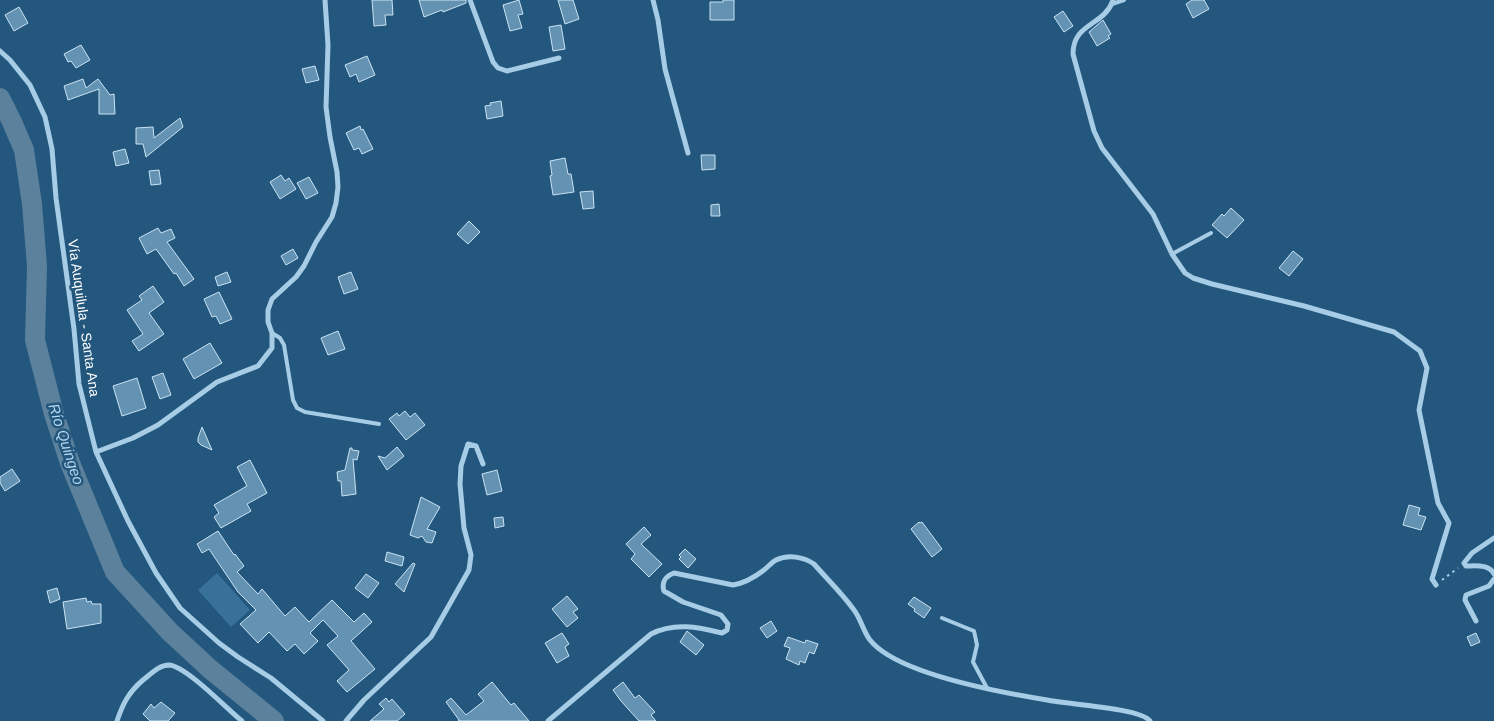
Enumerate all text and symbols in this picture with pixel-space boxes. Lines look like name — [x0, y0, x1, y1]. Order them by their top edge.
street label: Vía Auquilula - Santa Ana — [65, 238, 103, 398]
water label: Río Quingeo — [45, 401, 88, 487]

